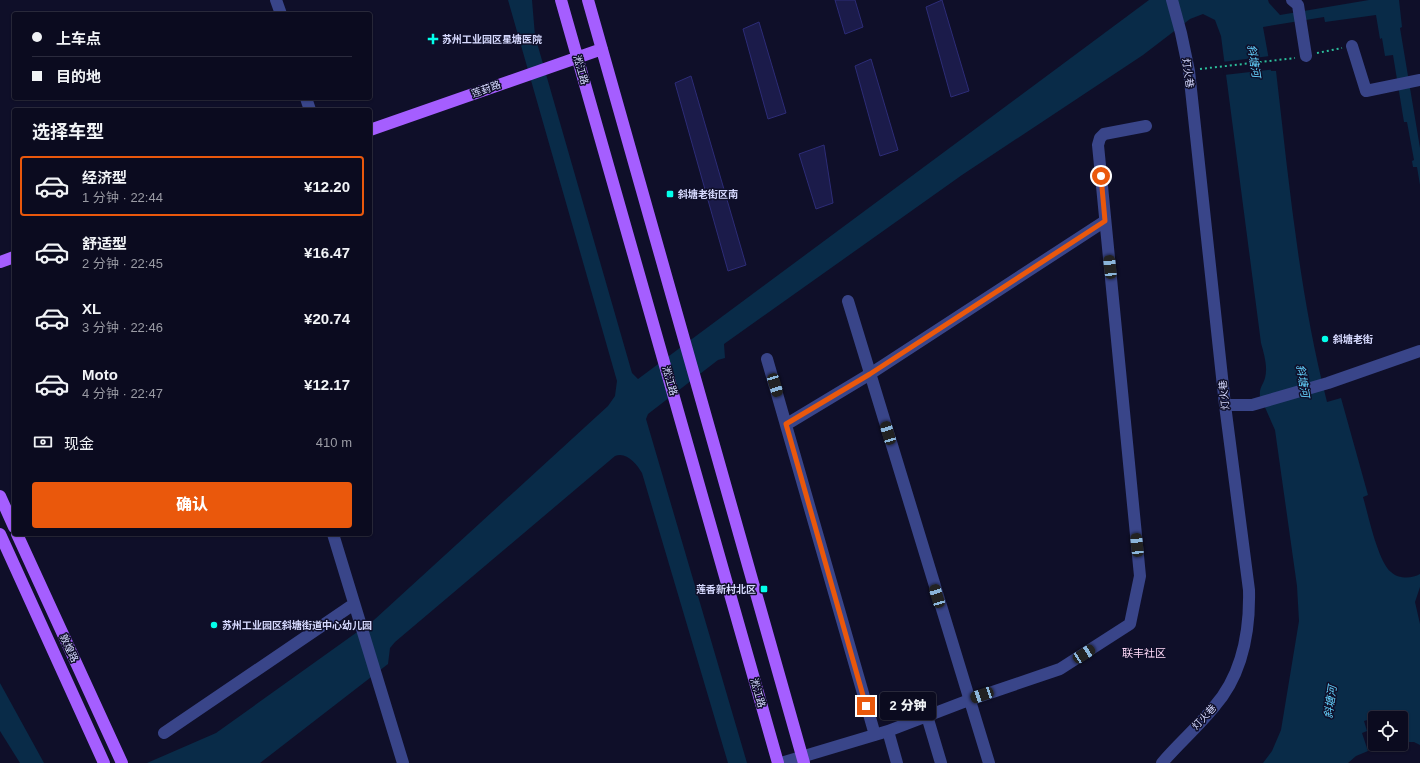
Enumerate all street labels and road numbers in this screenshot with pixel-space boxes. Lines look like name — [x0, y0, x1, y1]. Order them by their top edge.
street label: 淞江路 — [572, 54, 590, 86]
street label: 灯火巷 — [1180, 57, 1196, 89]
street label: 莲葑路 — [470, 79, 502, 99]
street label: 淞江路 — [661, 365, 679, 397]
street label: 灯火巷 — [1217, 380, 1231, 410]
street label: 敦煌路 — [58, 632, 80, 664]
street label: 淞江路 — [749, 677, 767, 709]
street label: 灯火巷 — [1190, 702, 1218, 732]

